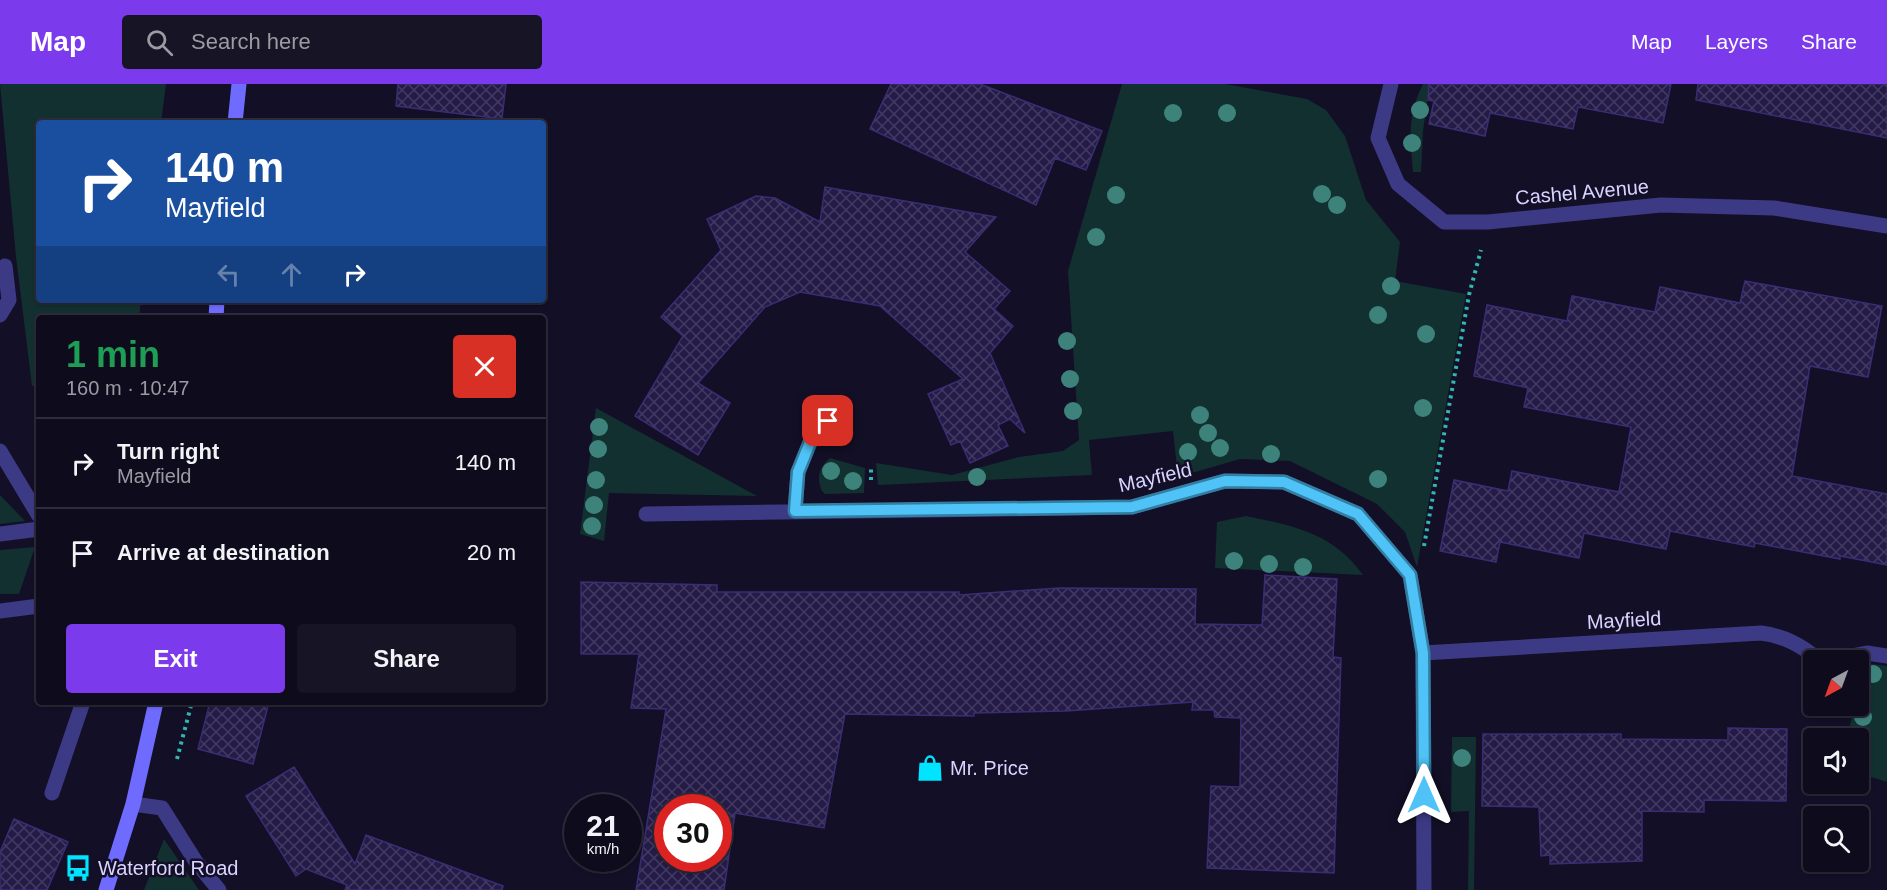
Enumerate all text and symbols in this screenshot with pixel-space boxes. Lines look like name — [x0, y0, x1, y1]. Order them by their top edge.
search box — [122, 15, 542, 69]
text: Map — [30, 26, 86, 57]
icon: search — [143, 26, 176, 59]
text: Search here — [191, 29, 311, 54]
text: Map — [1631, 30, 1672, 53]
text: Layers — [1705, 30, 1768, 53]
text: Share — [1801, 30, 1857, 53]
icon: right — [66, 144, 144, 222]
text: 140 m — [165, 144, 284, 191]
street label: Cashel Avenue — [1514, 175, 1650, 209]
text: Mayfield — [165, 193, 266, 223]
icon: left — [212, 258, 245, 291]
icon: ahead — [275, 258, 308, 291]
icon: right — [338, 258, 371, 291]
text: 1 min — [66, 334, 160, 375]
button: close — [453, 335, 516, 398]
text: 160 m · 10:47 — [66, 377, 189, 399]
pin — [802, 395, 853, 446]
icon: arrive — [811, 404, 844, 437]
text: Turn right — [117, 439, 219, 464]
icon: right — [66, 447, 99, 480]
text: 140 m — [455, 450, 516, 475]
street label: Mayfield — [1116, 458, 1194, 496]
text: Mayfield — [117, 465, 191, 487]
icon: arrive — [66, 537, 99, 570]
text: Arrive at destination — [117, 540, 330, 565]
text: 20 m — [467, 540, 516, 565]
street label: Mayfield — [1586, 607, 1662, 633]
button: Exit — [66, 624, 285, 693]
button: Share — [297, 624, 516, 693]
north arrow — [1803, 650, 1869, 716]
map controls — [1803, 650, 1869, 872]
button: sound — [1803, 728, 1869, 794]
shop icon: Mr. Price — [915, 753, 945, 783]
place label: Mr. Price — [950, 757, 1029, 779]
position arrow — [1392, 763, 1456, 827]
speed limit sign: 30 — [654, 794, 732, 872]
button: search — [1803, 806, 1869, 872]
text: 21 — [586, 809, 620, 842]
text: km/h — [587, 840, 619, 857]
bus stop icon: Waterford Road — [63, 853, 93, 883]
place label: Waterford Road — [98, 857, 238, 879]

